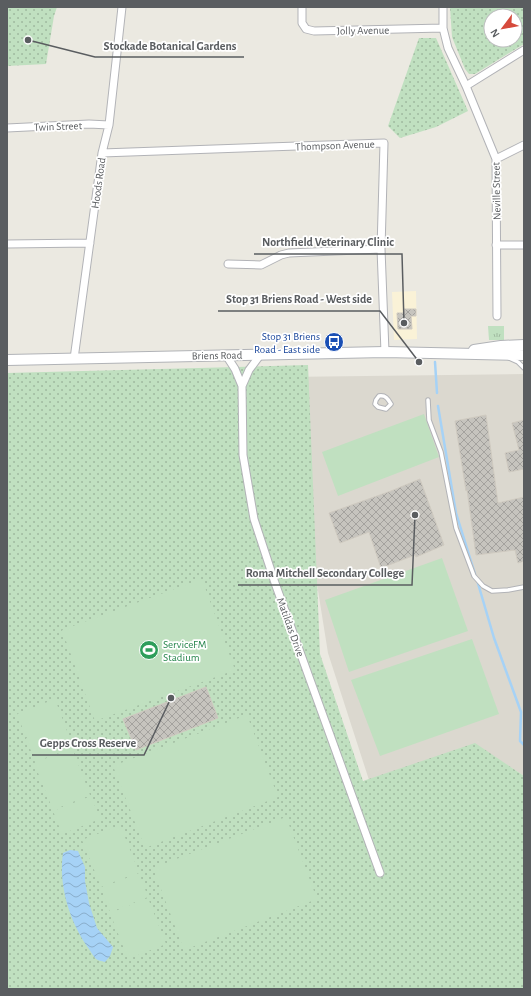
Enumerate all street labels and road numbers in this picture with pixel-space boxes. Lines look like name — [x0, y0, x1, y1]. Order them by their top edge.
street label: Jolly Avenue — [337, 25, 389, 36]
street label: Twin Street — [34, 120, 83, 133]
street label: Thompson Avenue — [295, 139, 375, 152]
street label: Hoods Road — [89, 156, 108, 209]
street label: Neville Street — [490, 161, 503, 220]
street label: Briens Road — [192, 350, 243, 361]
street label: Matildas Drive — [275, 596, 306, 658]

